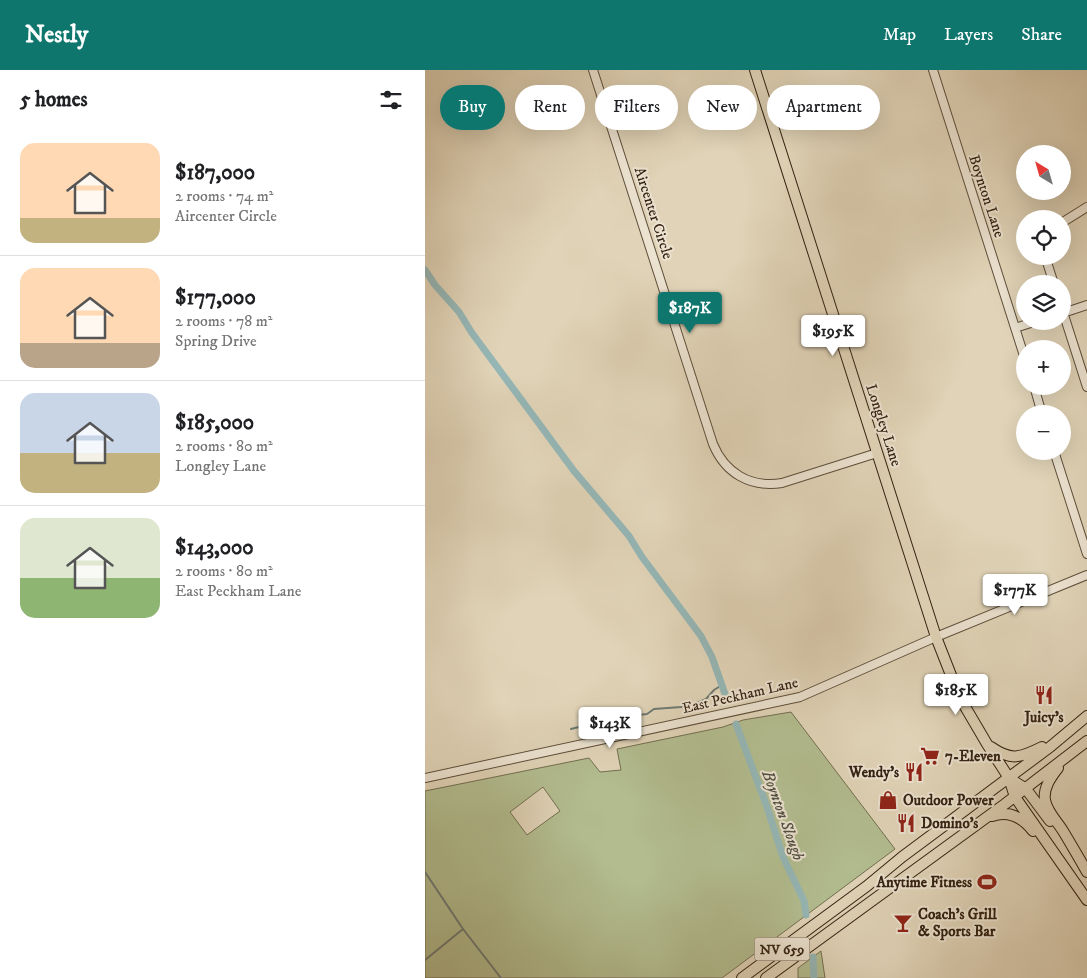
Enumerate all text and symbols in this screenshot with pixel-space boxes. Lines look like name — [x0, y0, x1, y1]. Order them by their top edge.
text: Nestly — [25, 20, 88, 50]
text: Map — [883, 24, 916, 46]
text: Layers — [944, 24, 993, 46]
text: Share — [1021, 24, 1062, 46]
chip: Buy — [440, 85, 505, 130]
chip: Rent — [515, 85, 585, 130]
chip: Filters — [595, 85, 678, 130]
chip: New — [688, 85, 757, 130]
chip: Apartment — [767, 85, 880, 130]
icon: filters — [377, 86, 405, 114]
text: 5 homes — [20, 87, 88, 113]
north arrow — [1016, 145, 1071, 200]
map controls — [1016, 145, 1071, 460]
street label: Boynton Lane — [964, 152, 1009, 240]
text: $187,000 — [175, 160, 255, 186]
icon: home — [60, 163, 120, 223]
street label: Aircenter Circle — [630, 165, 677, 262]
text: 2 rooms · 74 m² — [175, 186, 273, 206]
text: Aircenter Circle — [175, 206, 277, 226]
button: locate — [1016, 210, 1071, 265]
button: layers — [1016, 275, 1071, 330]
text: $177,000 — [175, 285, 256, 311]
icon: home — [60, 288, 120, 348]
pin: $187K — [655, 292, 725, 334]
text: $187K — [669, 298, 711, 318]
text: 2 rooms · 78 m² — [175, 311, 272, 331]
pin: $195K — [798, 314, 868, 357]
text: $195K — [812, 321, 854, 341]
text: Spring Drive — [175, 331, 257, 351]
button: + — [1016, 340, 1071, 395]
street label: Longley Lane — [861, 382, 906, 469]
button: − — [1016, 405, 1071, 460]
text: $185,000 — [175, 410, 254, 436]
icon: home — [60, 413, 120, 473]
text: 2 rooms · 80 m² — [175, 436, 273, 456]
text: Longley Lane — [175, 456, 266, 476]
text: $143,000 — [175, 535, 254, 561]
icon: home — [60, 538, 120, 598]
text: 2 rooms · 80 m² — [175, 561, 273, 581]
pin: $177K — [980, 574, 1050, 616]
text: $177K — [994, 580, 1036, 600]
text: East Peckham Lane — [175, 581, 301, 601]
street label: East Peckham Lane — [680, 673, 800, 718]
pin: $185K — [921, 674, 991, 716]
text: $185K — [935, 680, 977, 700]
restaurant icon: Juicy's — [1033, 684, 1055, 706]
pin: $143K — [575, 706, 645, 749]
place label: Juicy's — [1022, 708, 1064, 727]
text: $143K — [589, 713, 631, 733]
supermarket icon: 7-Eleven — [919, 745, 941, 767]
place label: 7-Eleven — [945, 747, 1001, 766]
restaurant icon: Wendy's — [903, 761, 925, 783]
place label: Wendy's — [848, 763, 899, 782]
water label: Boynton Slough — [757, 767, 809, 863]
shop icon: Outdoor Power — [877, 789, 899, 811]
place label: Outdoor Power — [903, 791, 994, 810]
restaurant icon: Domino's — [895, 812, 917, 834]
place label: Domino's — [921, 814, 978, 833]
sports icon: Anytime Fitness — [976, 871, 998, 893]
place label: Anytime Fitness — [875, 873, 972, 892]
place label: Coach's Grill & Sports Bar — [918, 905, 997, 941]
bar icon: Coach's Grill & Sports Bar — [892, 912, 914, 934]
road number: NV 659 — [755, 938, 809, 961]

